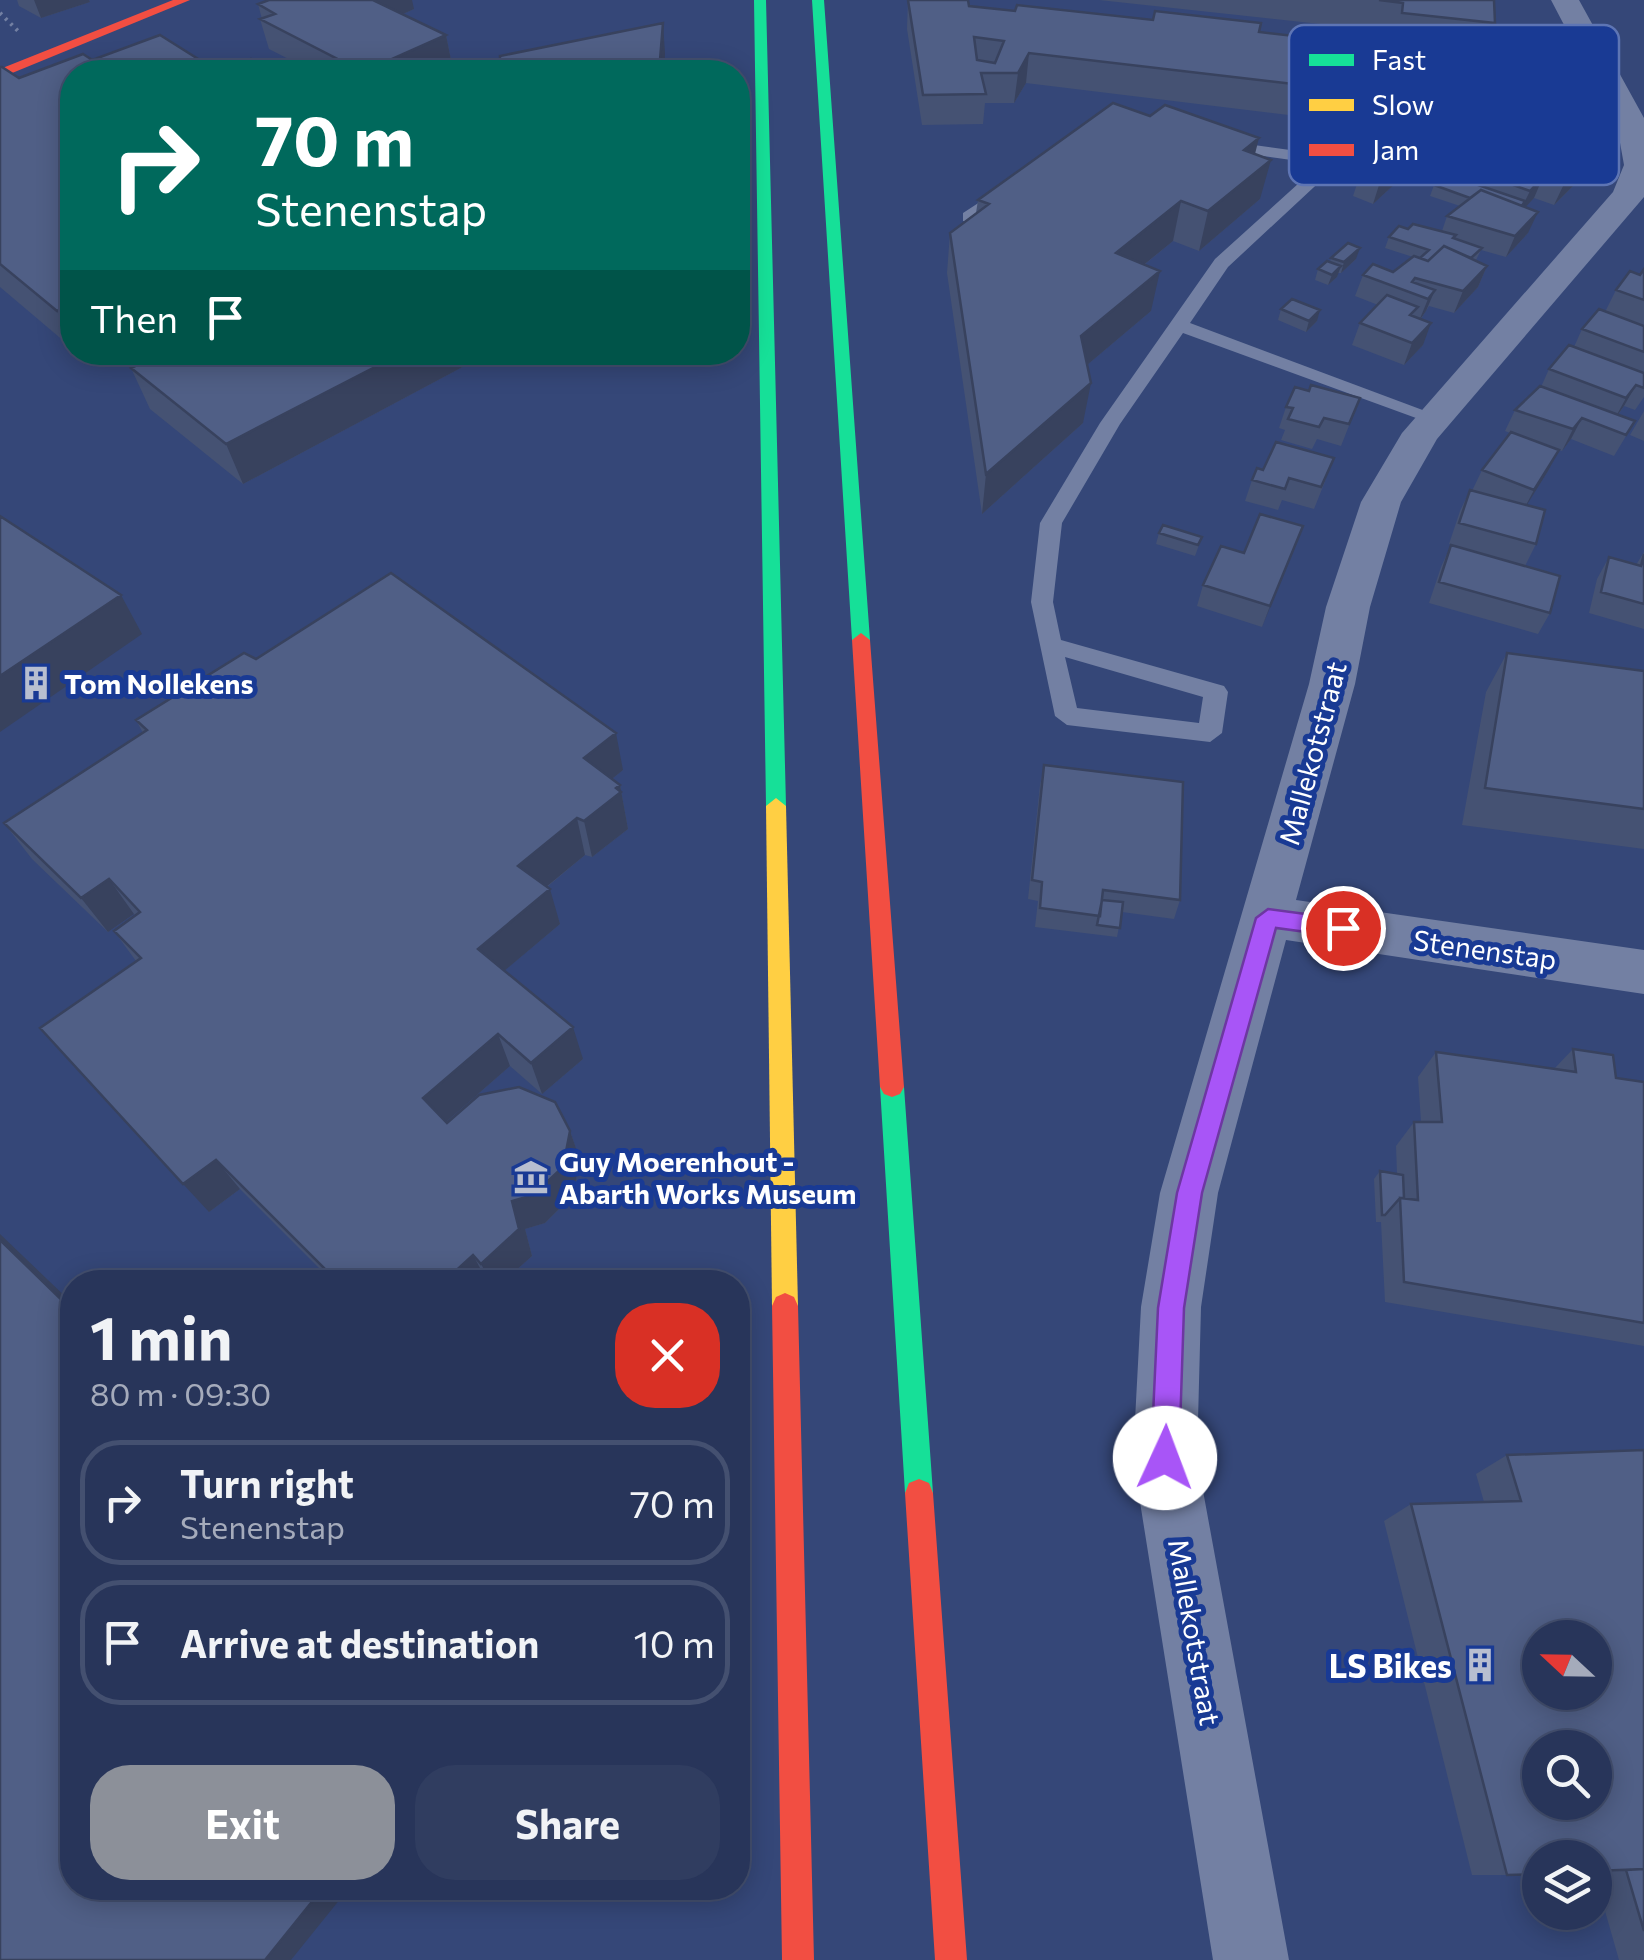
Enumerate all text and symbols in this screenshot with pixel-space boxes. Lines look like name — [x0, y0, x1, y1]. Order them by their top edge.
legend — [1289, 25, 1619, 185]
text: Fast — [1372, 42, 1426, 76]
text: Slow — [1372, 87, 1434, 121]
text: 70 m — [255, 95, 414, 180]
icon: right — [90, 100, 220, 230]
text: Jam — [1372, 132, 1419, 166]
text: Stenenstap — [255, 180, 487, 235]
icon: arrive — [198, 290, 253, 345]
text: Then — [90, 294, 178, 341]
street label: Mallekotstraat — [1271, 658, 1353, 848]
building icon: Tom Nollekens — [17, 664, 55, 702]
place label: Tom Nollekens — [64, 666, 254, 700]
pin — [1301, 886, 1386, 971]
icon: arrive — [1316, 901, 1371, 956]
street label: Stenenstap — [1411, 922, 1559, 976]
place label: Guy Moerenhout - Abarth Works Museum — [559, 1144, 856, 1210]
museum icon: Guy Moerenhout - Abarth Works Museum — [512, 1158, 550, 1196]
text: 1 min — [90, 1299, 232, 1372]
button: close — [615, 1303, 720, 1408]
text: 80 m · 09:30 — [90, 1373, 271, 1413]
position arrow — [1113, 1406, 1217, 1510]
text: Turn right — [180, 1459, 354, 1506]
icon: right — [95, 1475, 150, 1530]
text: 70 m — [630, 1479, 715, 1526]
text: Stenenstap — [180, 1506, 345, 1546]
street label: Mallekotstraat — [1162, 1536, 1228, 1728]
icon: arrive — [95, 1615, 150, 1670]
text: Arrive at destination — [180, 1619, 539, 1666]
text: 10 m — [634, 1619, 715, 1666]
north arrow — [1522, 1620, 1612, 1710]
map controls — [1522, 1620, 1612, 1930]
place label: LS Bikes — [1329, 1645, 1452, 1685]
building icon: LS Bikes — [1461, 1646, 1499, 1684]
button: search — [1522, 1730, 1612, 1820]
button: Exit — [90, 1765, 395, 1880]
button: Share — [415, 1765, 720, 1880]
button: layers — [1522, 1840, 1612, 1930]

